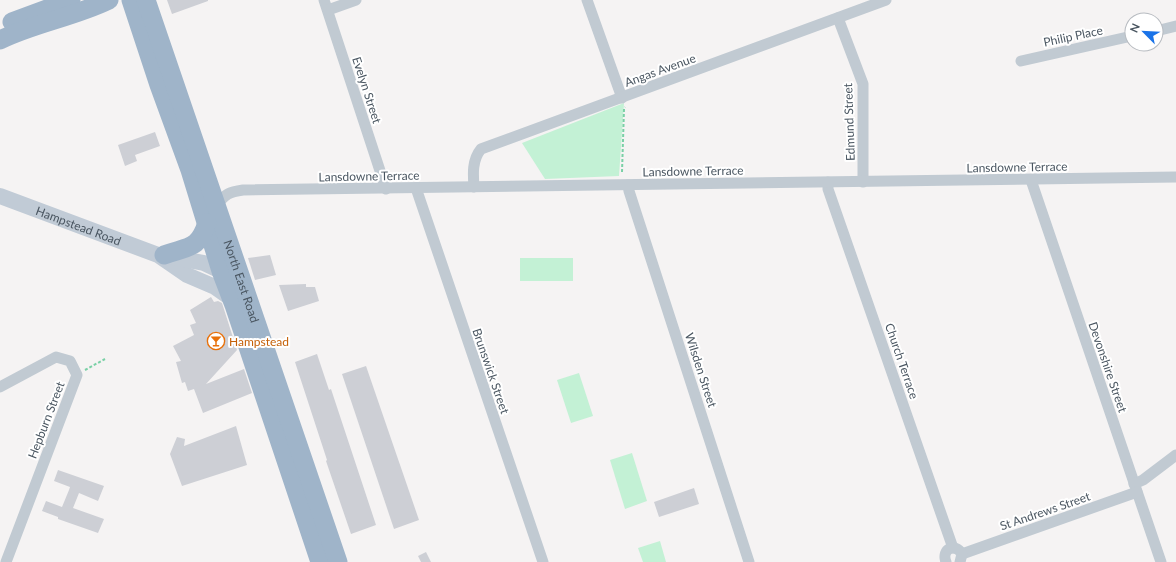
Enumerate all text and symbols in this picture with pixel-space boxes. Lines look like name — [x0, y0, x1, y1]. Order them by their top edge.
north arrow — [1124, 12, 1164, 52]
text: N — [1127, 21, 1142, 34]
street label: Philip Place — [1042, 22, 1104, 50]
street label: Angas Avenue — [622, 50, 698, 90]
street label: Evelyn Street — [349, 55, 385, 126]
street label: Edmund Street — [840, 82, 858, 161]
street label: Lansdowne Terrace — [966, 159, 1068, 175]
street label: Lansdowne Terrace — [642, 163, 744, 179]
street label: Lansdowne Terrace — [318, 168, 420, 184]
street label: Hampstead Road — [34, 203, 123, 248]
street label: North East Road — [221, 238, 263, 324]
street label: Devonshire Street — [1085, 320, 1131, 415]
street label: Church Terrace — [882, 321, 922, 401]
street label: Brunswick Street — [469, 326, 513, 416]
bar icon: Hampstead — [206, 331, 226, 351]
street label: Wilsden Street — [682, 331, 720, 410]
place label: Hampstead — [229, 334, 289, 349]
street label: Hepburn Street — [24, 379, 68, 461]
street label: St Andrews Street — [998, 488, 1093, 533]

